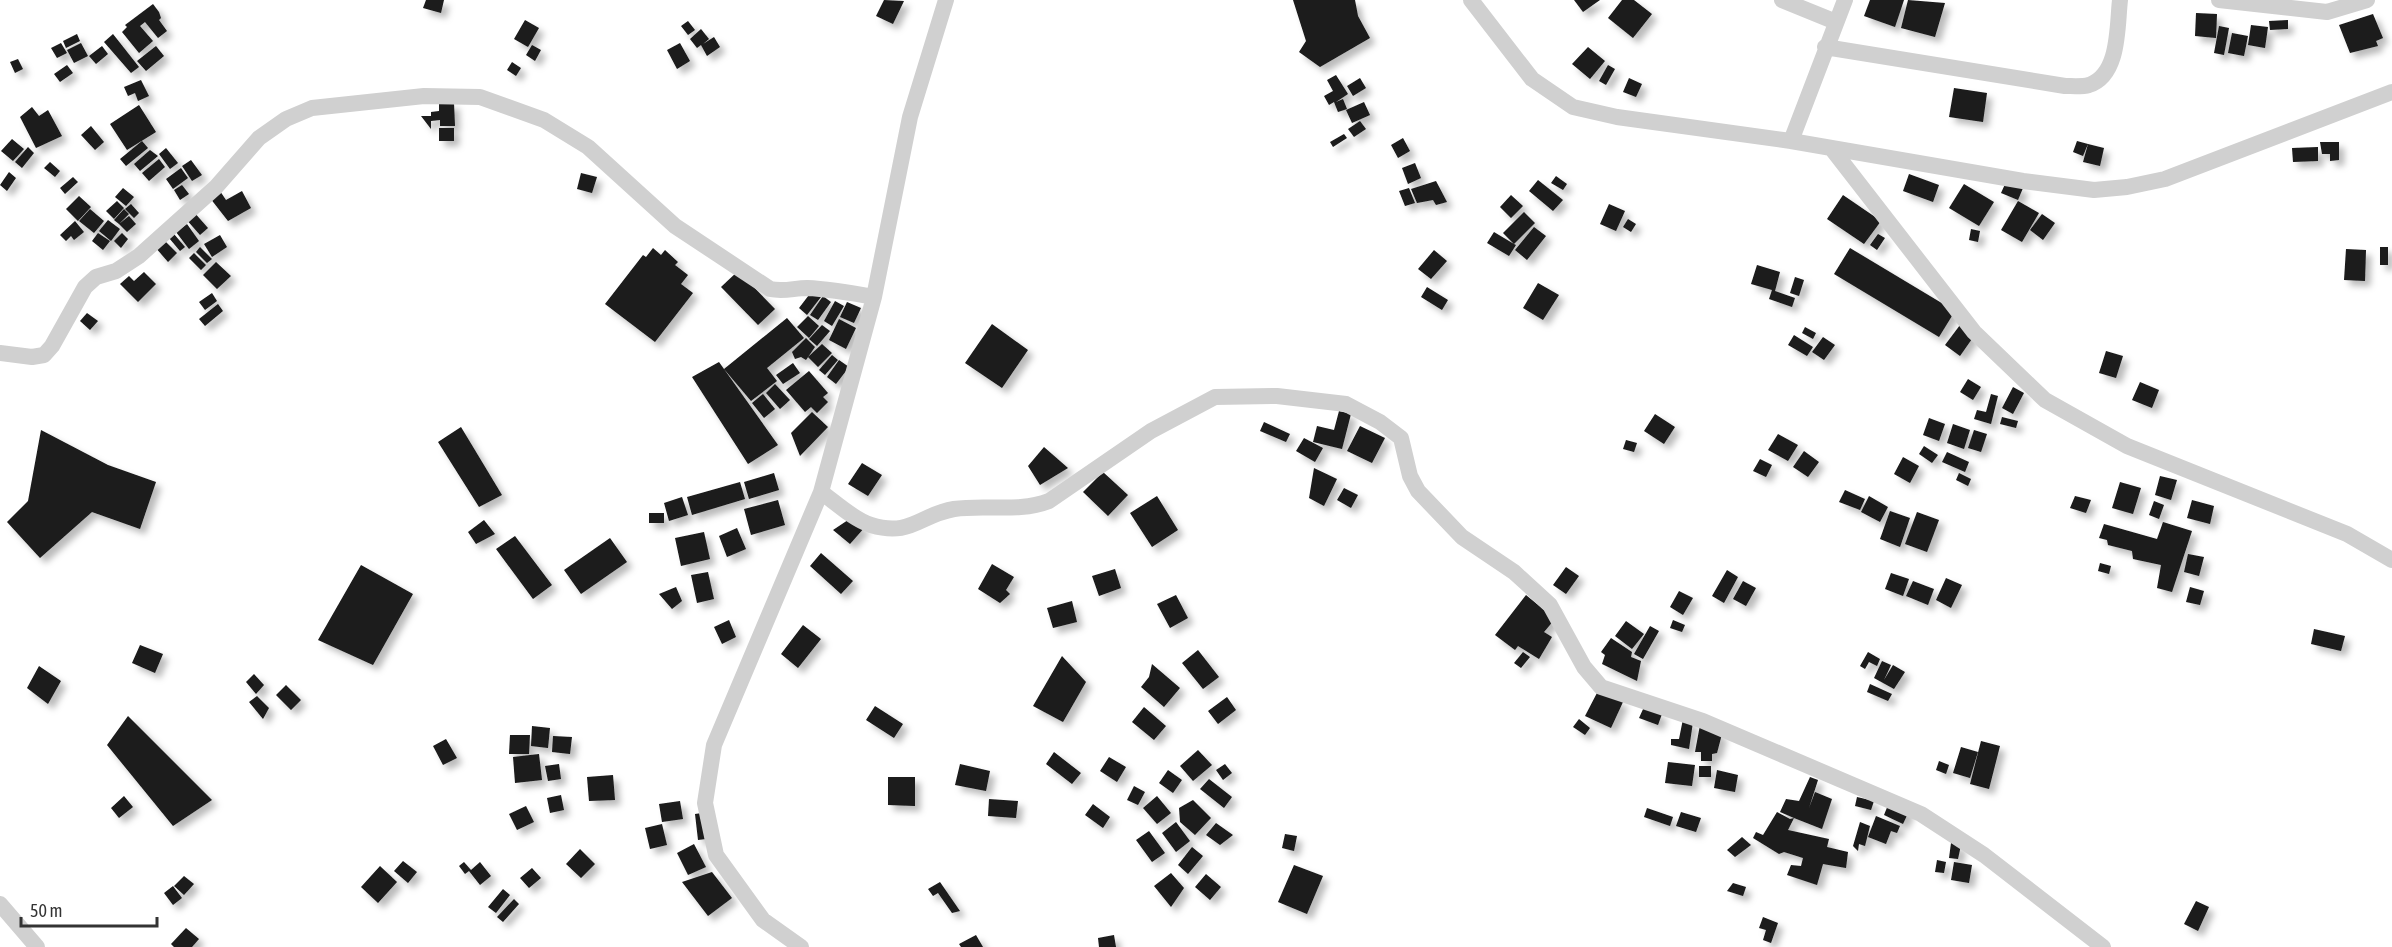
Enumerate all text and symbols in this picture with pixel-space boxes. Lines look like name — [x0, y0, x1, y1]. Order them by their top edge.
scale bar — [21, 890, 158, 928]
text: 50 m — [30, 900, 62, 921]

